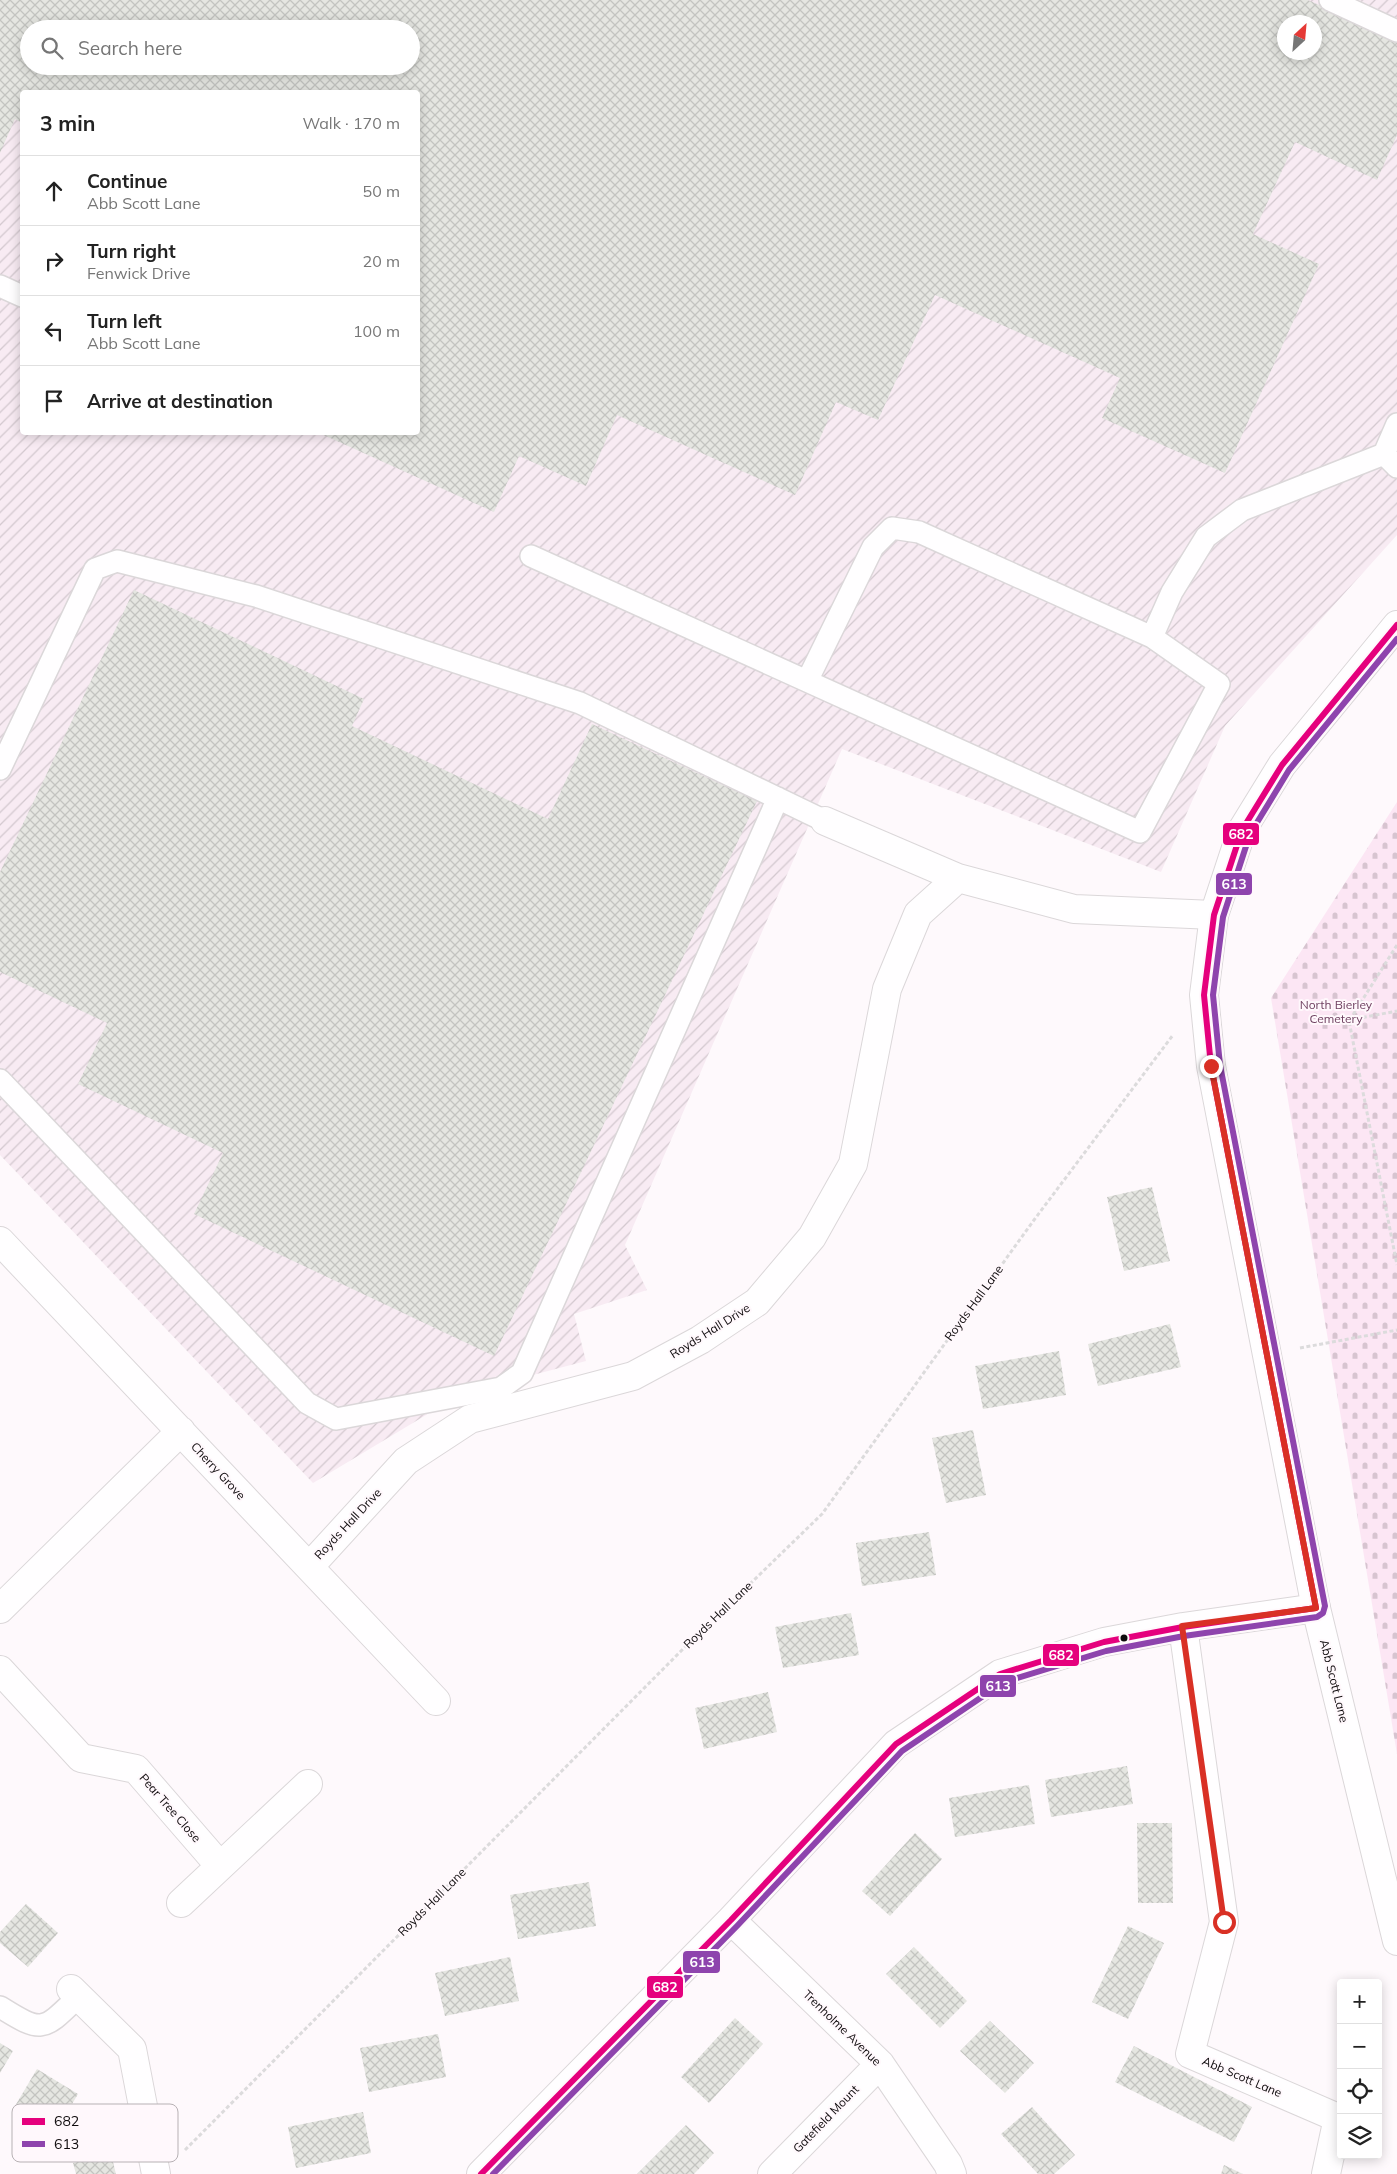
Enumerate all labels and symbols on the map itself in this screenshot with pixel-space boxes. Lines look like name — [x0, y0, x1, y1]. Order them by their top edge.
north arrow — [1277, 15, 1322, 60]
line badge: 682 — [1222, 822, 1260, 846]
text: 682 — [1228, 825, 1254, 843]
line badge: 613 — [1215, 872, 1253, 896]
text: 613 — [1221, 875, 1247, 893]
park label: North Bierley Cemetery — [1300, 997, 1373, 1026]
route end — [1200, 1055, 1223, 1078]
street label: Royds Hall Lane — [941, 1262, 1006, 1344]
street label: Royds Hall Drive — [667, 1300, 753, 1361]
street label: Cherry Grove — [188, 1439, 249, 1502]
street label: Royds Hall Drive — [311, 1485, 384, 1562]
street label: Royds Hall Lane — [680, 1578, 755, 1651]
unlabelled marker — [1119, 1633, 1129, 1643]
street label: Abb Scott Lane — [1317, 1638, 1352, 1724]
line badge: 682 — [1042, 1643, 1080, 1667]
text: 682 — [1048, 1646, 1074, 1664]
line badge: 613 — [979, 1674, 1017, 1698]
text: 613 — [985, 1677, 1011, 1695]
street label: Pear Tree Close — [137, 1770, 204, 1845]
street label: Royds Hall Lane — [395, 1865, 469, 1939]
route start — [1213, 1911, 1236, 1934]
line badge: 613 — [682, 1950, 721, 1974]
text: 613 — [689, 1953, 715, 1971]
line badge: 682 — [646, 1975, 684, 1999]
text: 682 — [652, 1978, 678, 1996]
street label: Trenholme Avenue — [800, 1987, 885, 2069]
street label: Abb Scott Lane — [1200, 2053, 1284, 2100]
street label: Gatefield Mount — [789, 2082, 862, 2156]
legend — [12, 2104, 178, 2162]
text: 682 — [54, 2112, 79, 2130]
text: 613 — [54, 2135, 79, 2153]

